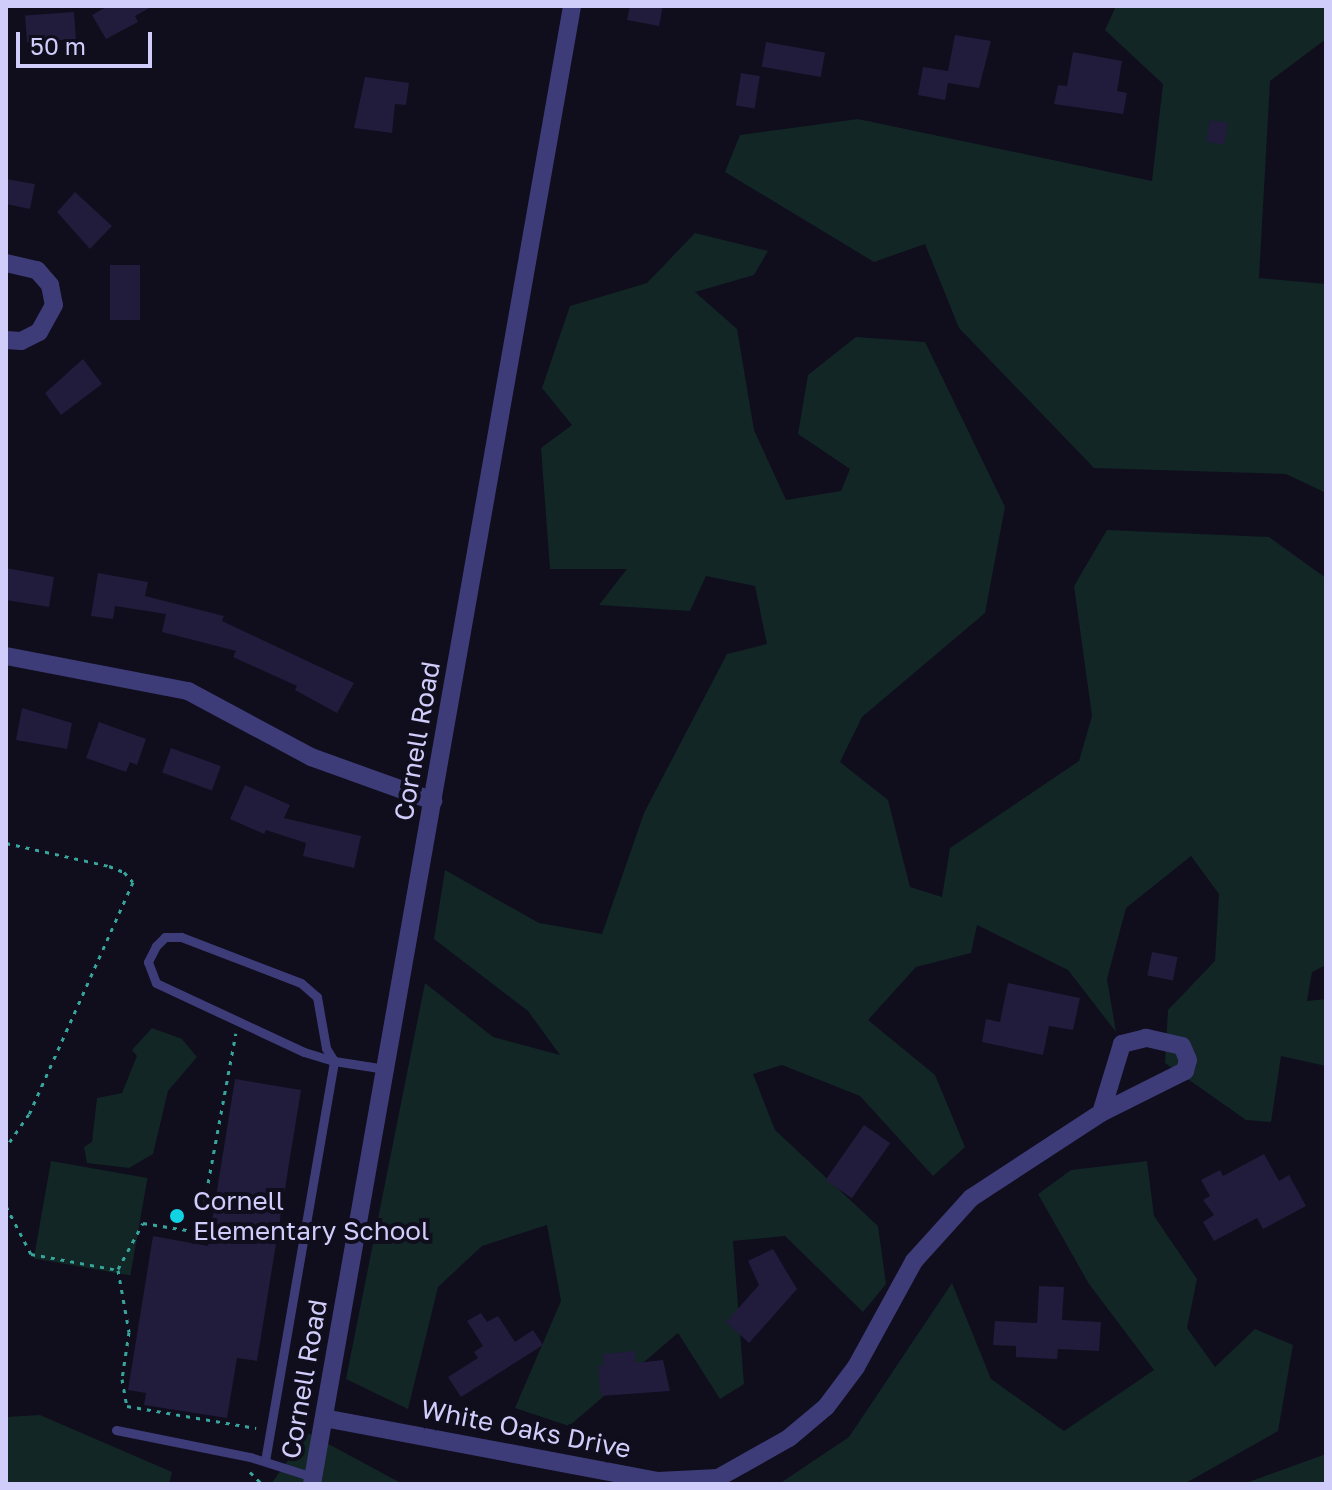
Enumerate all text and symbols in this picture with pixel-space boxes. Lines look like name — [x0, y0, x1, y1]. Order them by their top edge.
scale bar — [20, 16, 156, 66]
text: 50 m — [30, 31, 86, 60]
street label: Cornell Road — [388, 659, 446, 823]
place label: Cornell Elementary School — [193, 1185, 429, 1246]
marker: Cornell Elementary School — [168, 1207, 186, 1225]
street label: Cornell Road — [275, 1297, 333, 1461]
street label: White Oaks Drive — [418, 1393, 634, 1465]

